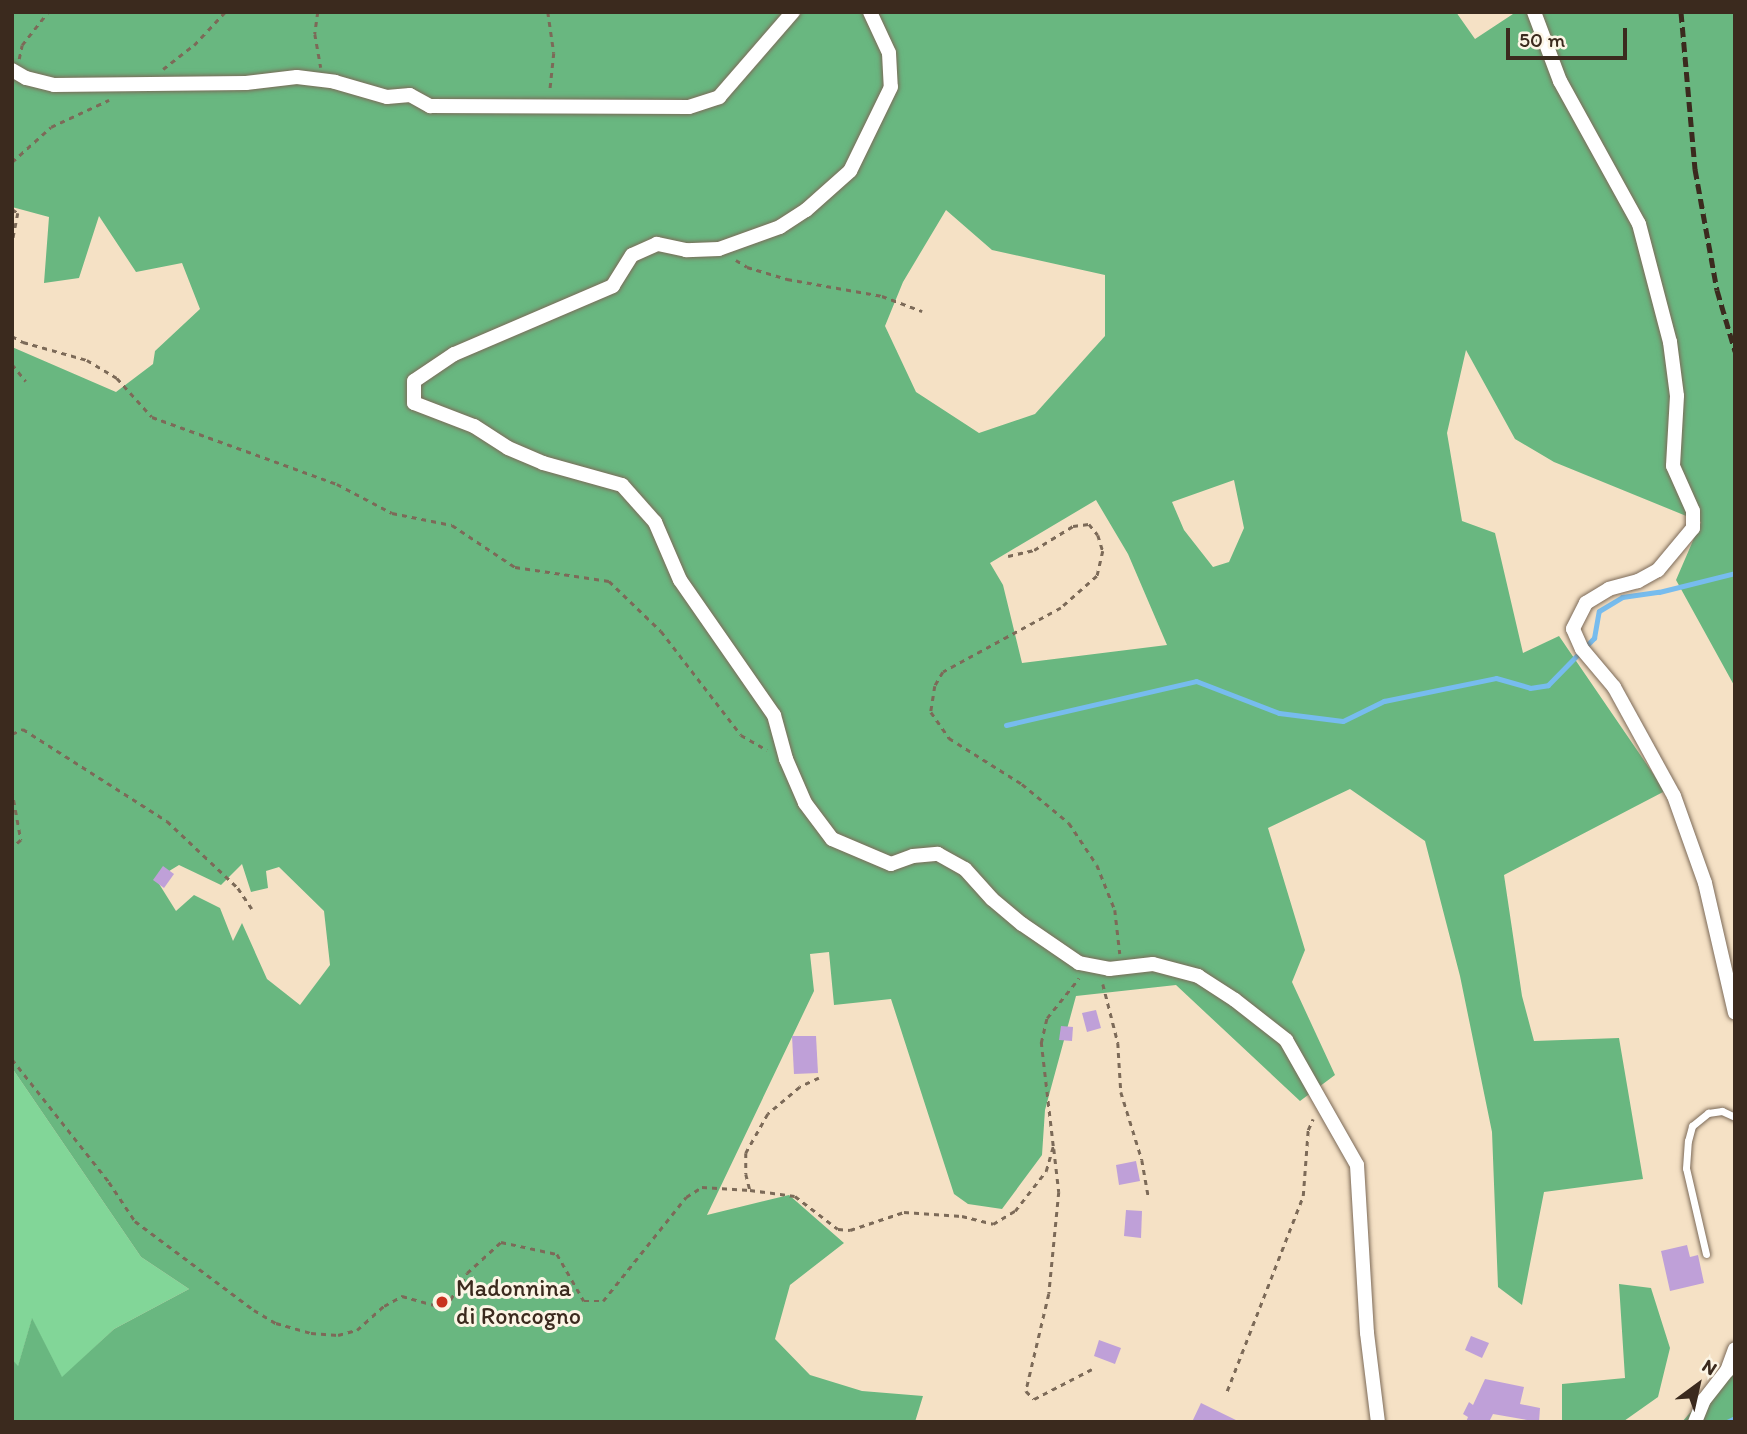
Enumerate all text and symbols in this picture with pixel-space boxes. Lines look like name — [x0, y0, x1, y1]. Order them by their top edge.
scale bar — [1509, 14, 1630, 58]
text: 50 m — [1519, 27, 1565, 52]
place label: Madonnina di Roncogno — [456, 1274, 582, 1330]
marker: Madonnina di Roncogno — [434, 1294, 450, 1310]
north arrow — [1663, 1350, 1733, 1420]
text: N — [1698, 1354, 1721, 1380]

